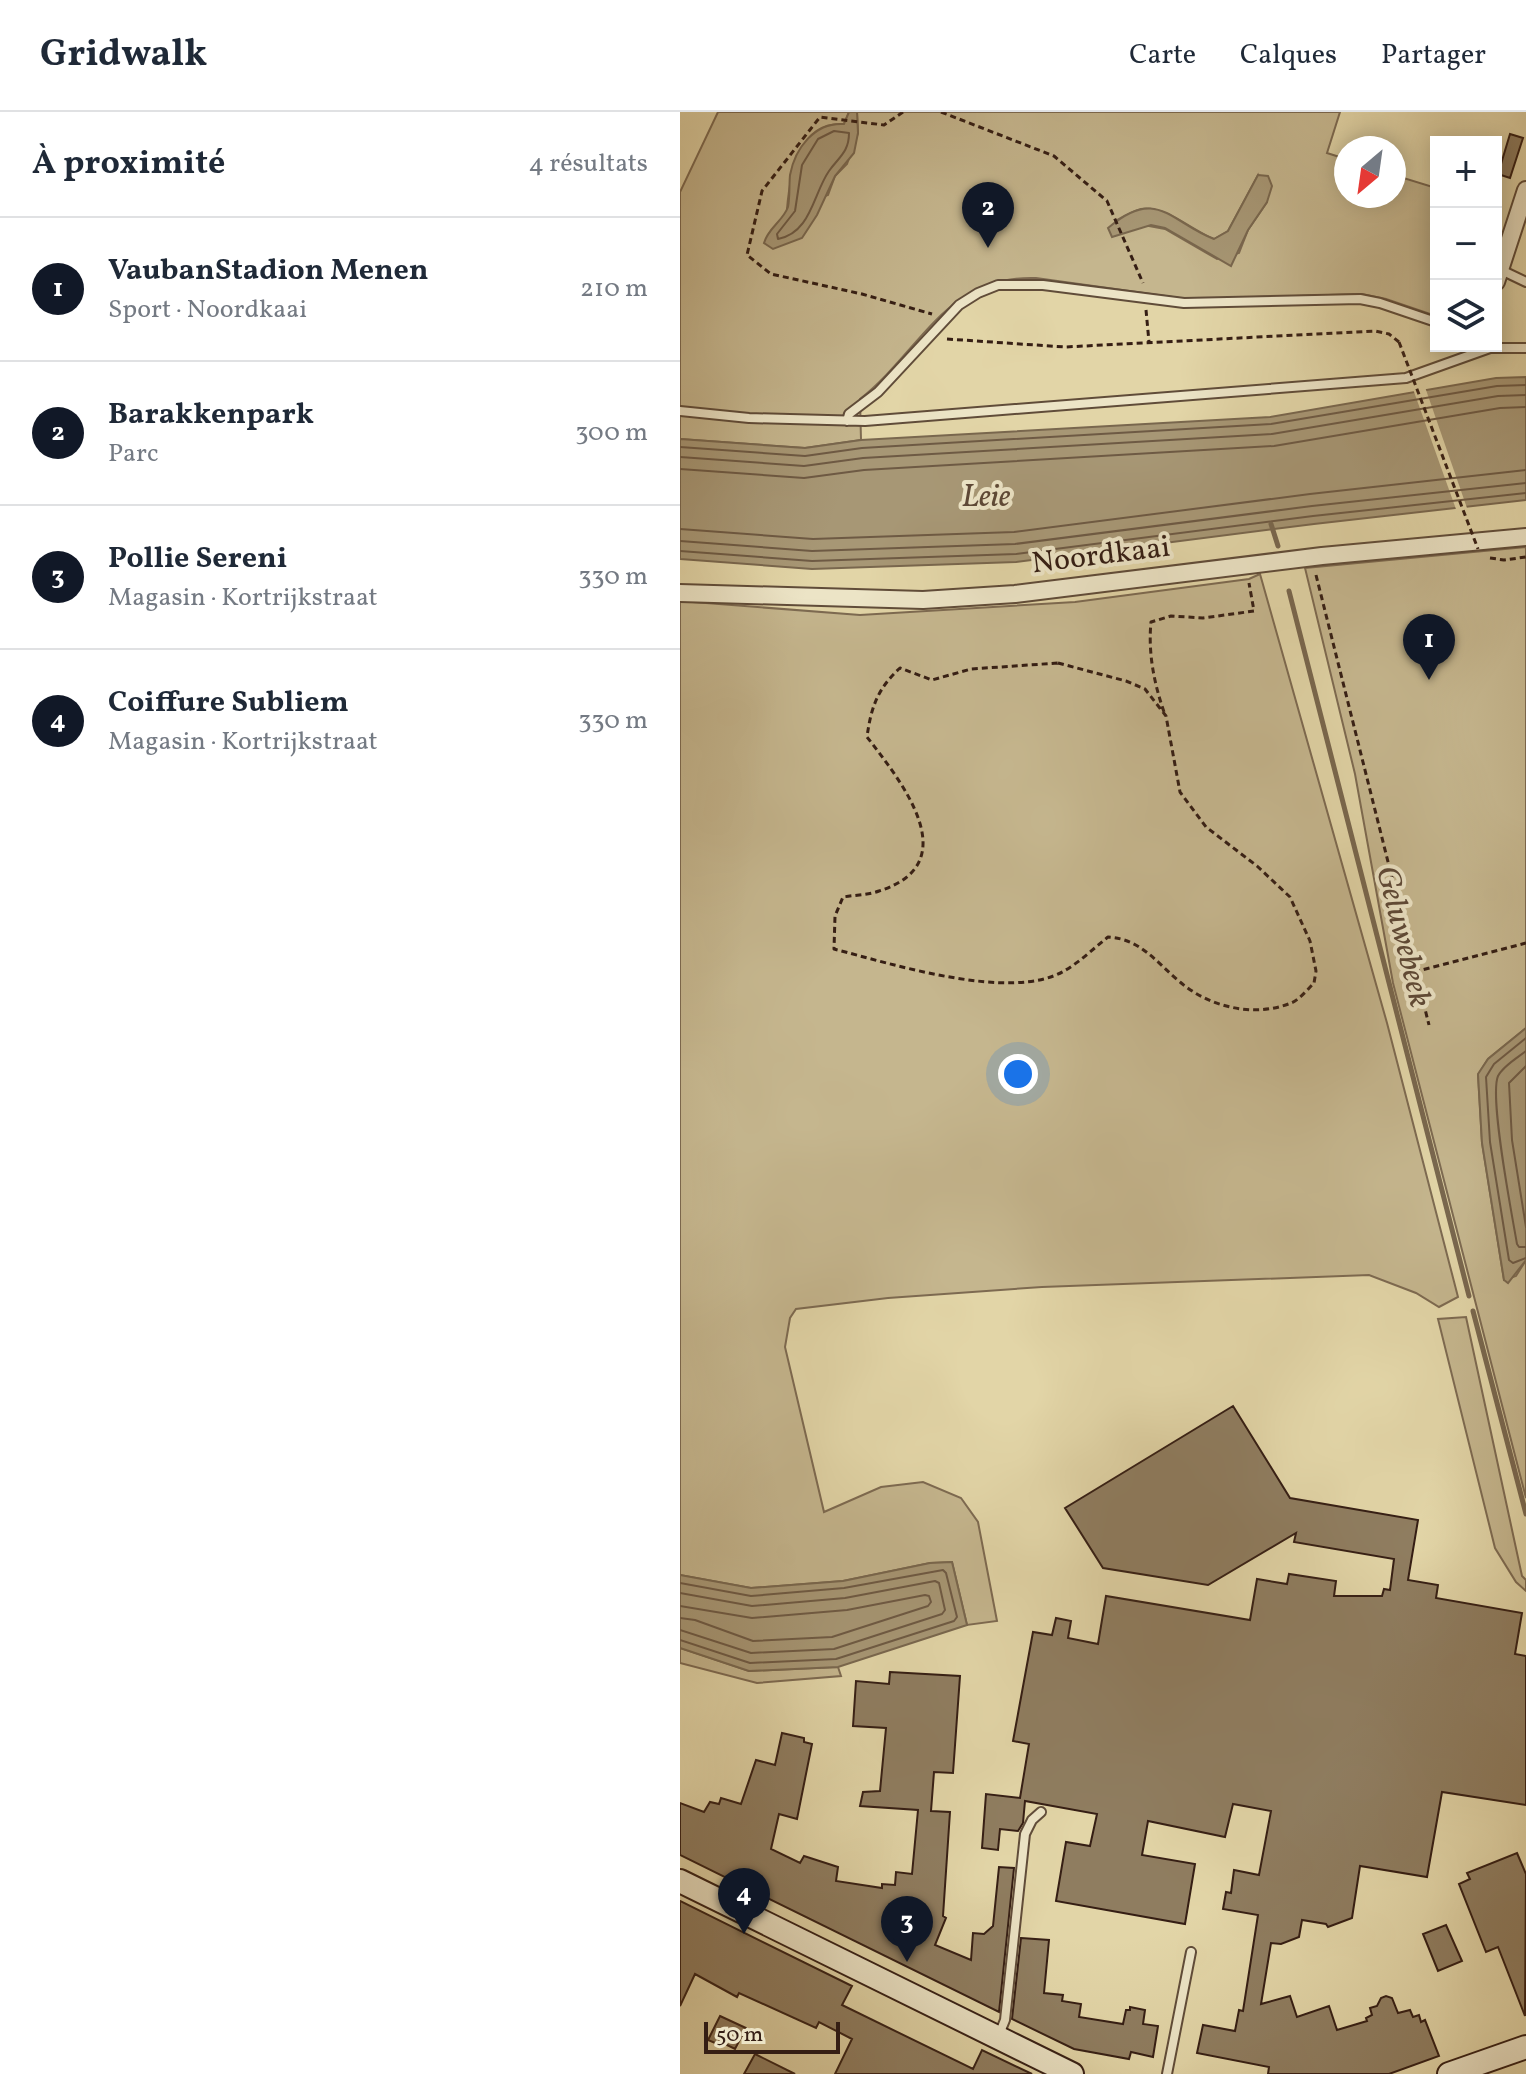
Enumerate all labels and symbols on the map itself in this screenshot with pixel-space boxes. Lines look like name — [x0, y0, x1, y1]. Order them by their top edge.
north arrow — [1334, 136, 1406, 208]
pin: 2 — [962, 182, 1014, 248]
water label: Leie — [962, 476, 1011, 520]
street label: Noordkaai — [1029, 527, 1173, 585]
pin: 1 — [1403, 614, 1455, 680]
water label: Geluwebeek — [1363, 862, 1441, 1012]
your location — [998, 1054, 1038, 1094]
pin: 4 — [718, 1868, 770, 1934]
pin: 3 — [881, 1896, 933, 1962]
scale bar — [704, 2018, 840, 2054]

